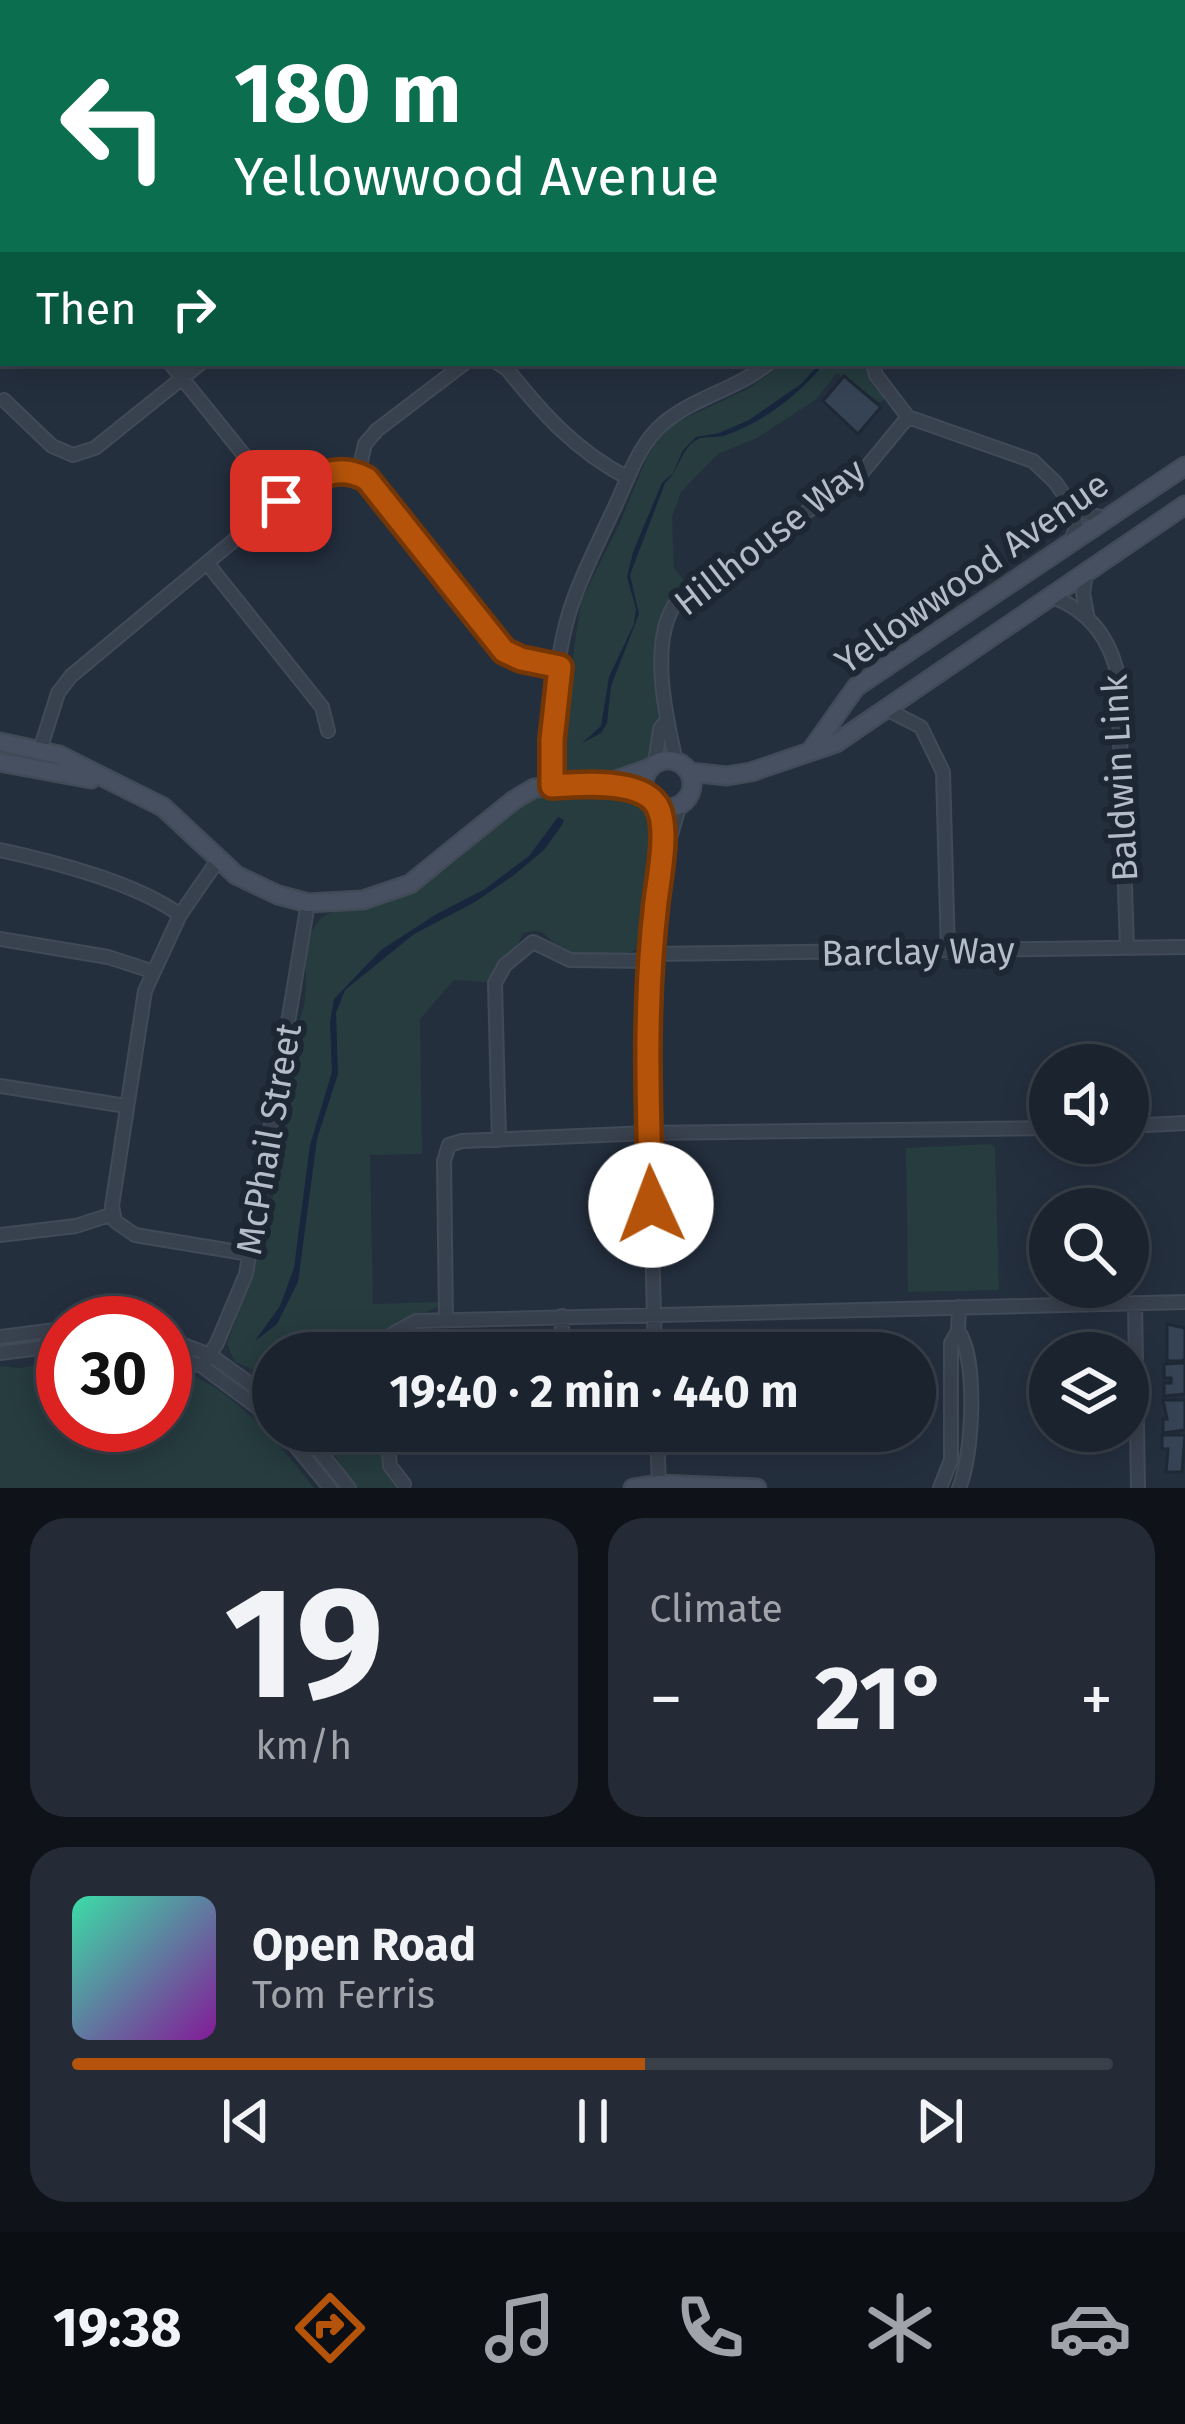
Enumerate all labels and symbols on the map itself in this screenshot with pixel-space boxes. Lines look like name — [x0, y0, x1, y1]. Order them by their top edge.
street label: Hillhouse Way — [666, 449, 874, 625]
pin — [230, 450, 332, 552]
street label: Yellowwood Avenue — [827, 462, 1117, 684]
street label: Baldwin Link — [1093, 673, 1147, 883]
street label: Barclay Way — [821, 928, 1015, 976]
street label: McPhail Street — [227, 1020, 311, 1258]
position arrow — [588, 1142, 714, 1268]
speed limit sign: 30 — [36, 1296, 192, 1452]

